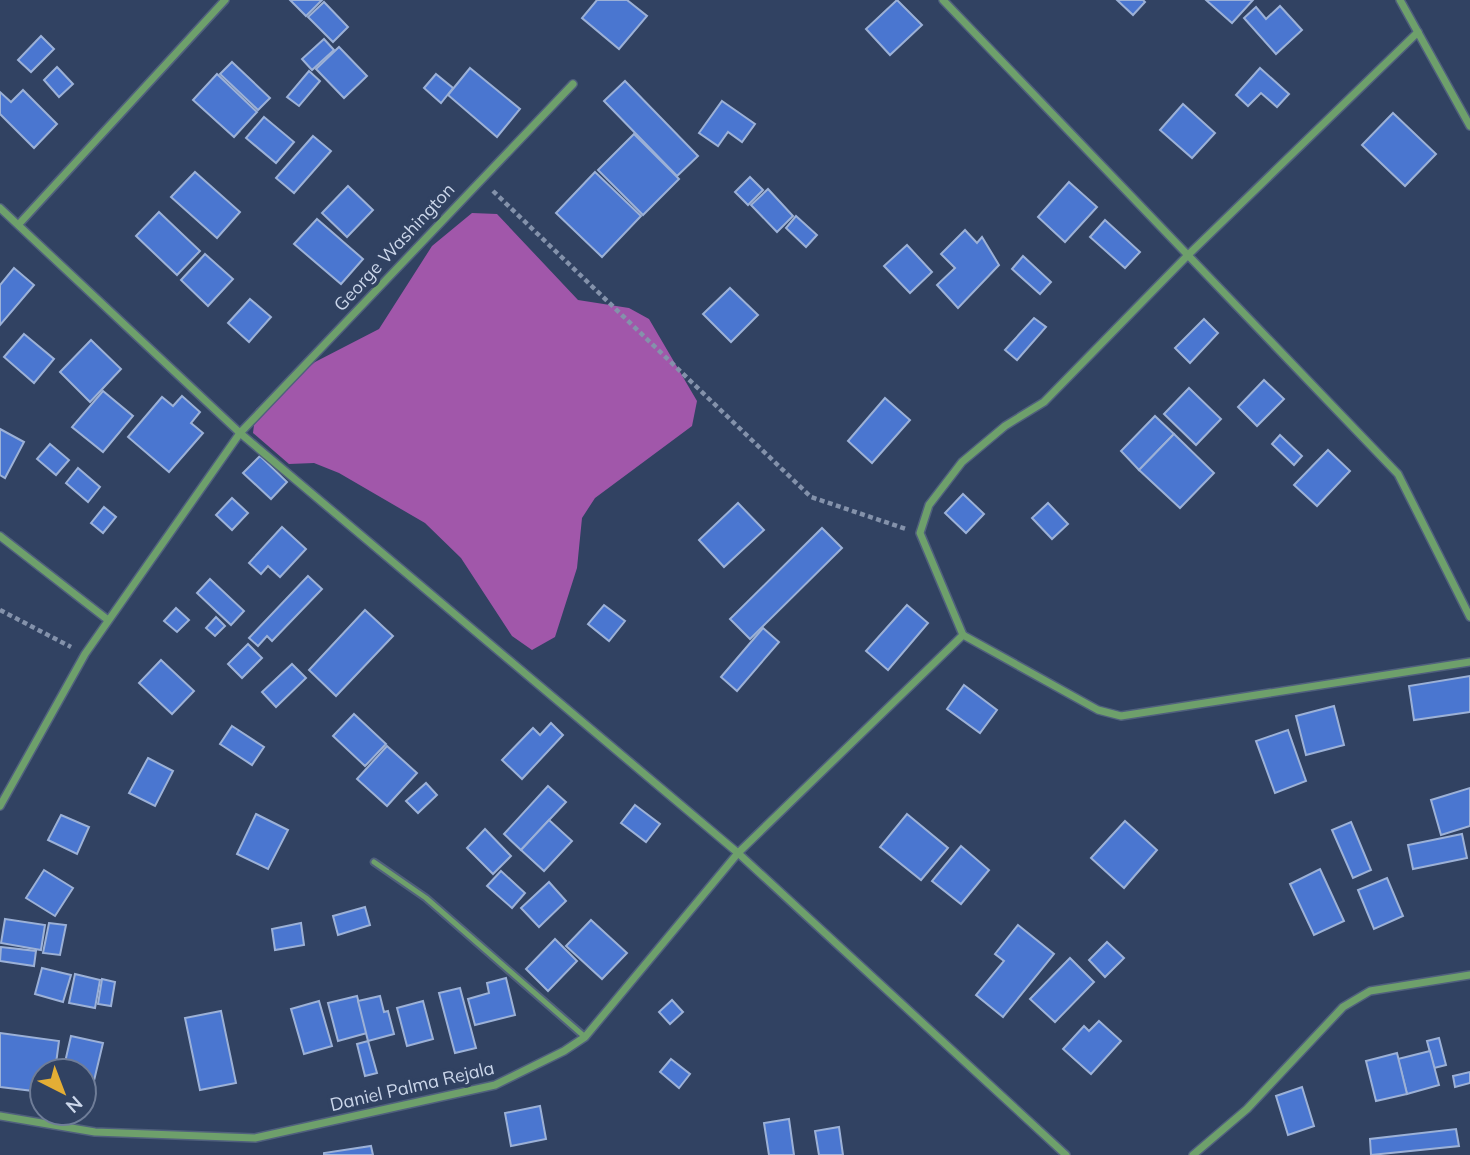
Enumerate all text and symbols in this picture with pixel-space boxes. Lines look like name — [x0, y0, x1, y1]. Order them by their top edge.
street label: George Washington — [329, 178, 459, 316]
street label: Daniel Palma Rejala — [328, 1056, 496, 1116]
north arrow — [28, 1057, 98, 1127]
text: N — [61, 1091, 88, 1118]

